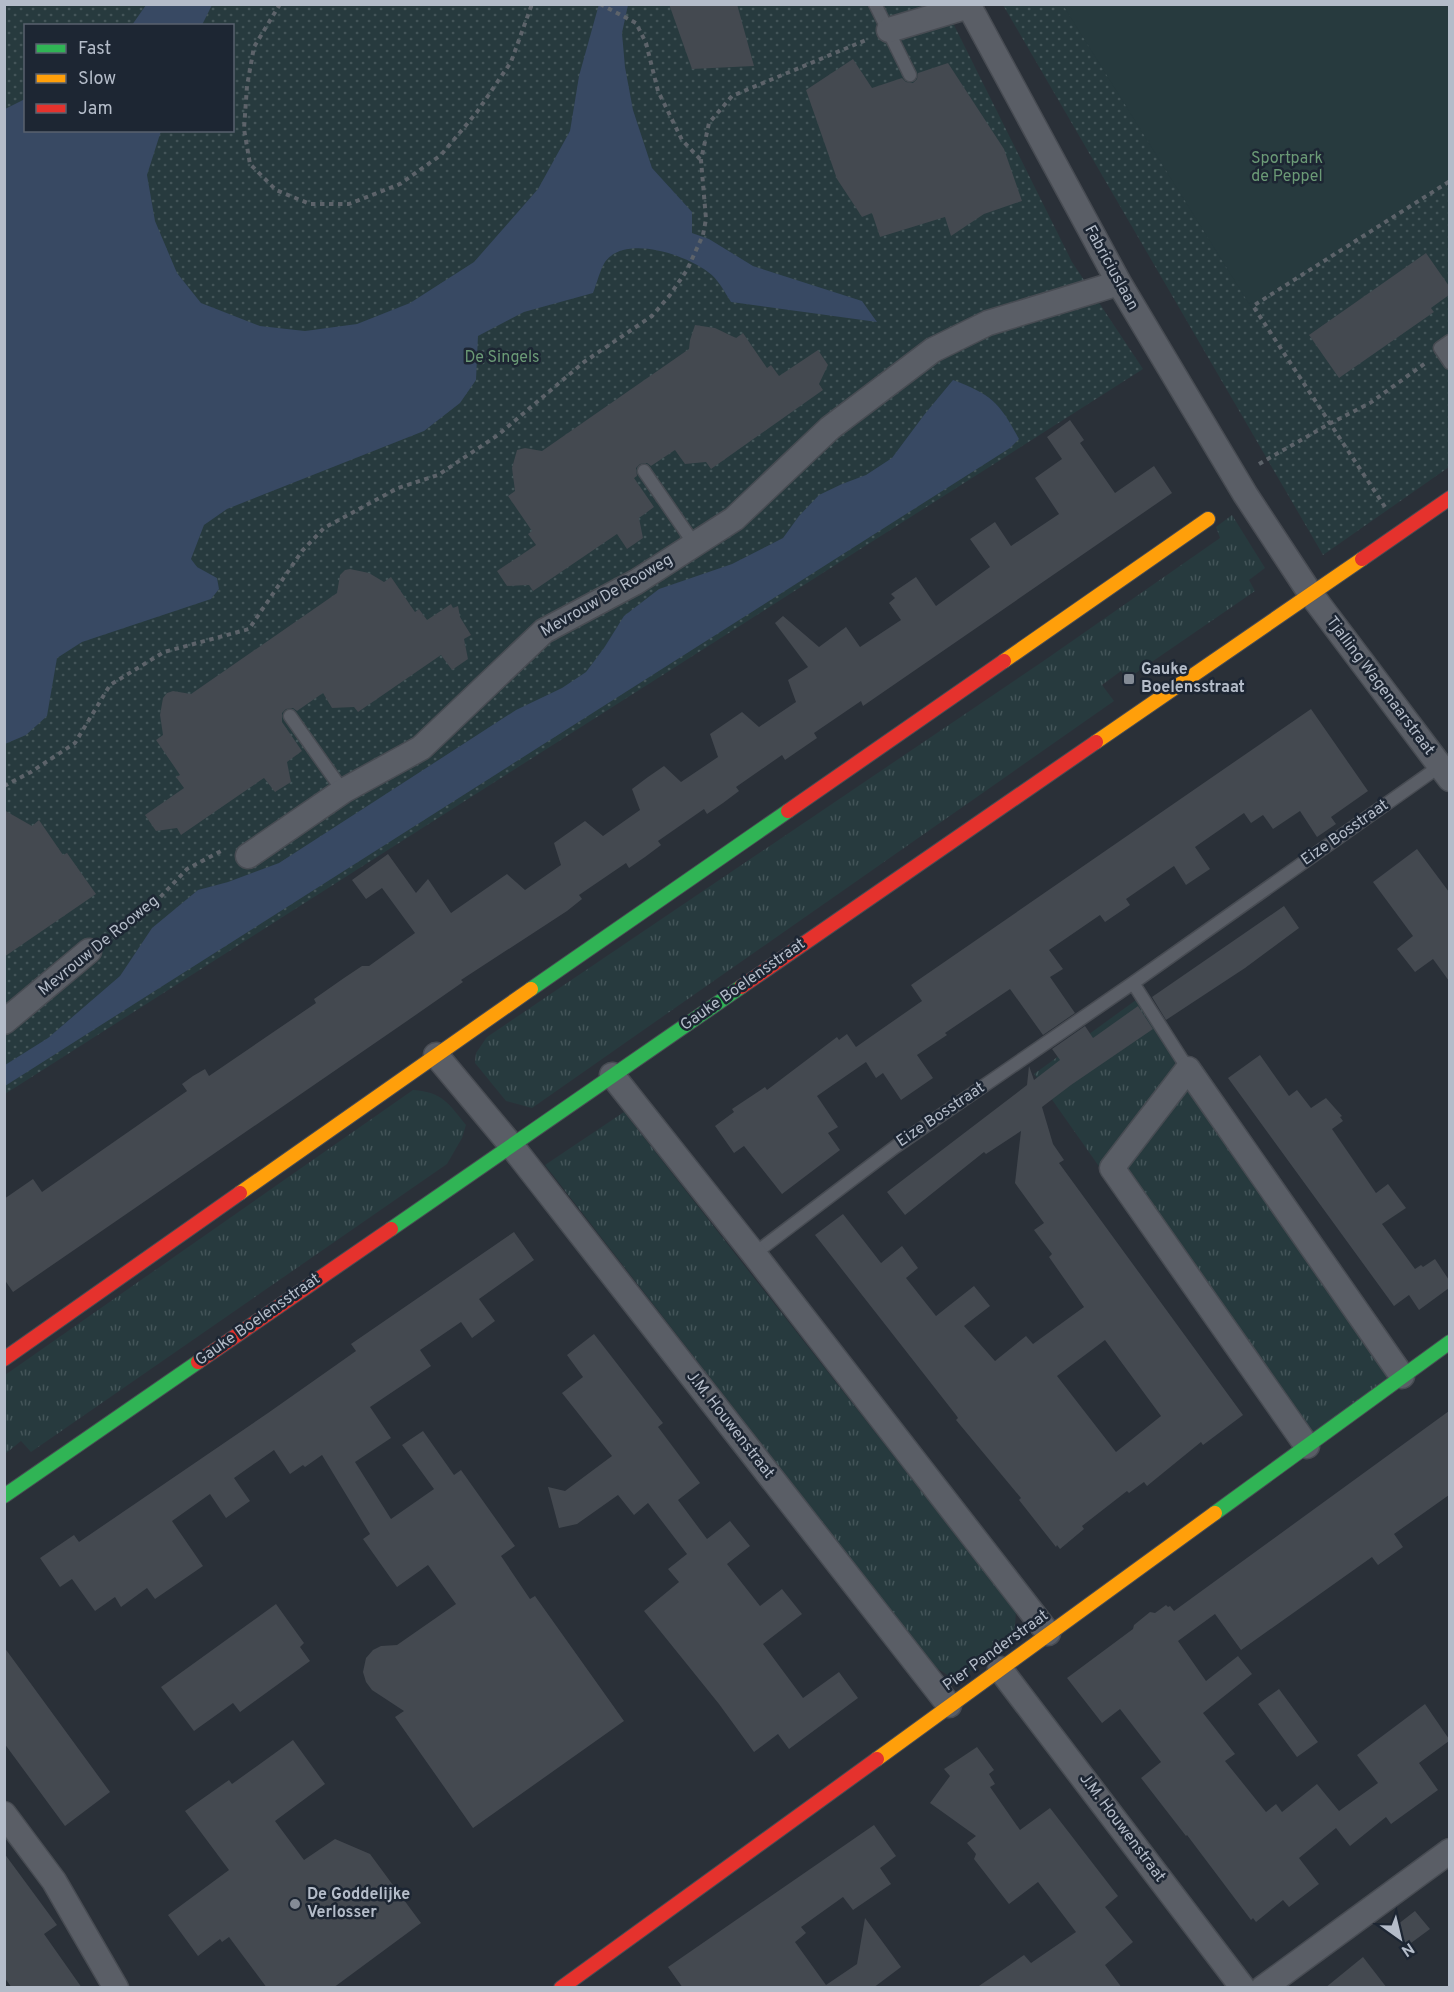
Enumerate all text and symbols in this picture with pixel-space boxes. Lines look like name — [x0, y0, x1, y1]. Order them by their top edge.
legend — [24, 24, 234, 132]
text: Fast — [78, 38, 111, 61]
text: Slow — [78, 68, 116, 91]
text: Jam — [78, 98, 113, 121]
park label: Sportpark de Peppel — [1251, 149, 1323, 187]
street label: Fabriciuslaan — [1079, 222, 1143, 314]
park label: De Singels — [464, 348, 540, 368]
street label: Mevrouw De Rooweg — [537, 550, 677, 642]
street label: Tjalling Wagenaarstraat — [1321, 612, 1439, 760]
place label: Gauke Boelensstraat — [1141, 660, 1245, 698]
marker: Gauke Boelensstraat — [1122, 672, 1136, 686]
street label: Eize Bosstraat — [1297, 795, 1393, 871]
street label: Mevrouw De Rooweg — [35, 891, 163, 1001]
street label: Gauke Boelensstraat — [677, 934, 809, 1036]
street label: Eize Bosstraat — [893, 1078, 989, 1152]
street label: Gauke Boelensstraat — [192, 1269, 324, 1371]
street label: J.M. Houwenstraat — [682, 1367, 778, 1483]
street label: Pier Panderstraat — [939, 1606, 1053, 1696]
street label: J.M. Houwenstraat — [1074, 1769, 1170, 1887]
place label: De Goddelijke Verlosser — [307, 1885, 410, 1923]
marker: De Goddelijke Verlosser — [288, 1897, 302, 1911]
north arrow — [1370, 1908, 1430, 1968]
text: N — [1397, 1937, 1418, 1960]

